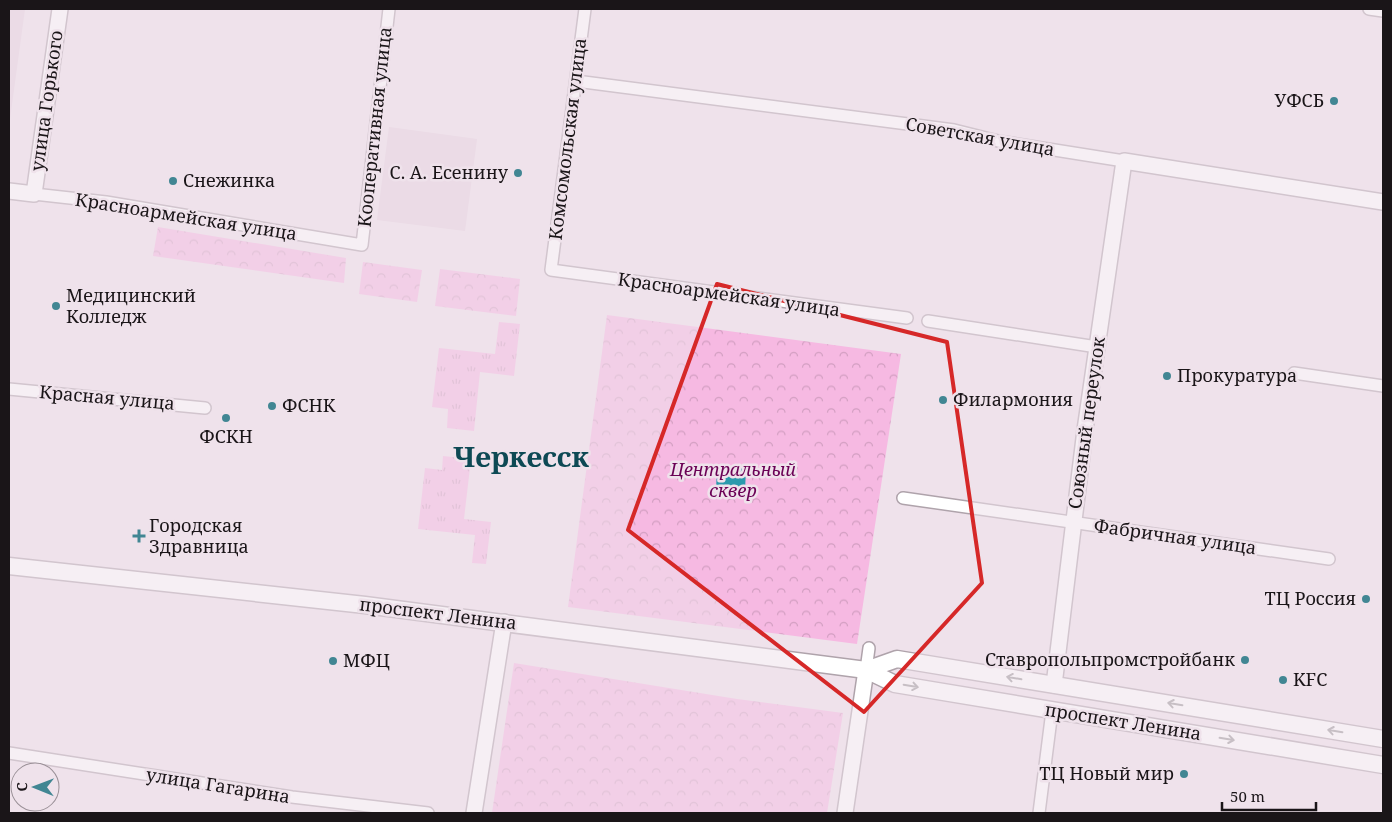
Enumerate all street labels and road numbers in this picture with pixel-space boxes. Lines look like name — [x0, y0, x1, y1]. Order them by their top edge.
street label: Кооперативная улица — [352, 26, 396, 228]
street label: улица Горького — [24, 29, 68, 173]
street label: Комсомольская улица — [543, 36, 591, 241]
street label: Советская улица — [904, 111, 1057, 161]
street label: Красноармейская улица — [73, 187, 299, 245]
street label: Красноармейская улица — [616, 267, 842, 322]
street label: Союзный переулок — [1062, 335, 1110, 510]
street label: Красная улица — [38, 379, 176, 415]
street label: Фабричная улица — [1092, 513, 1258, 559]
street label: проспект Ленина — [358, 591, 518, 635]
street label: проспект Ленина — [1043, 697, 1203, 745]
street label: улица Гагарина — [144, 762, 292, 808]

